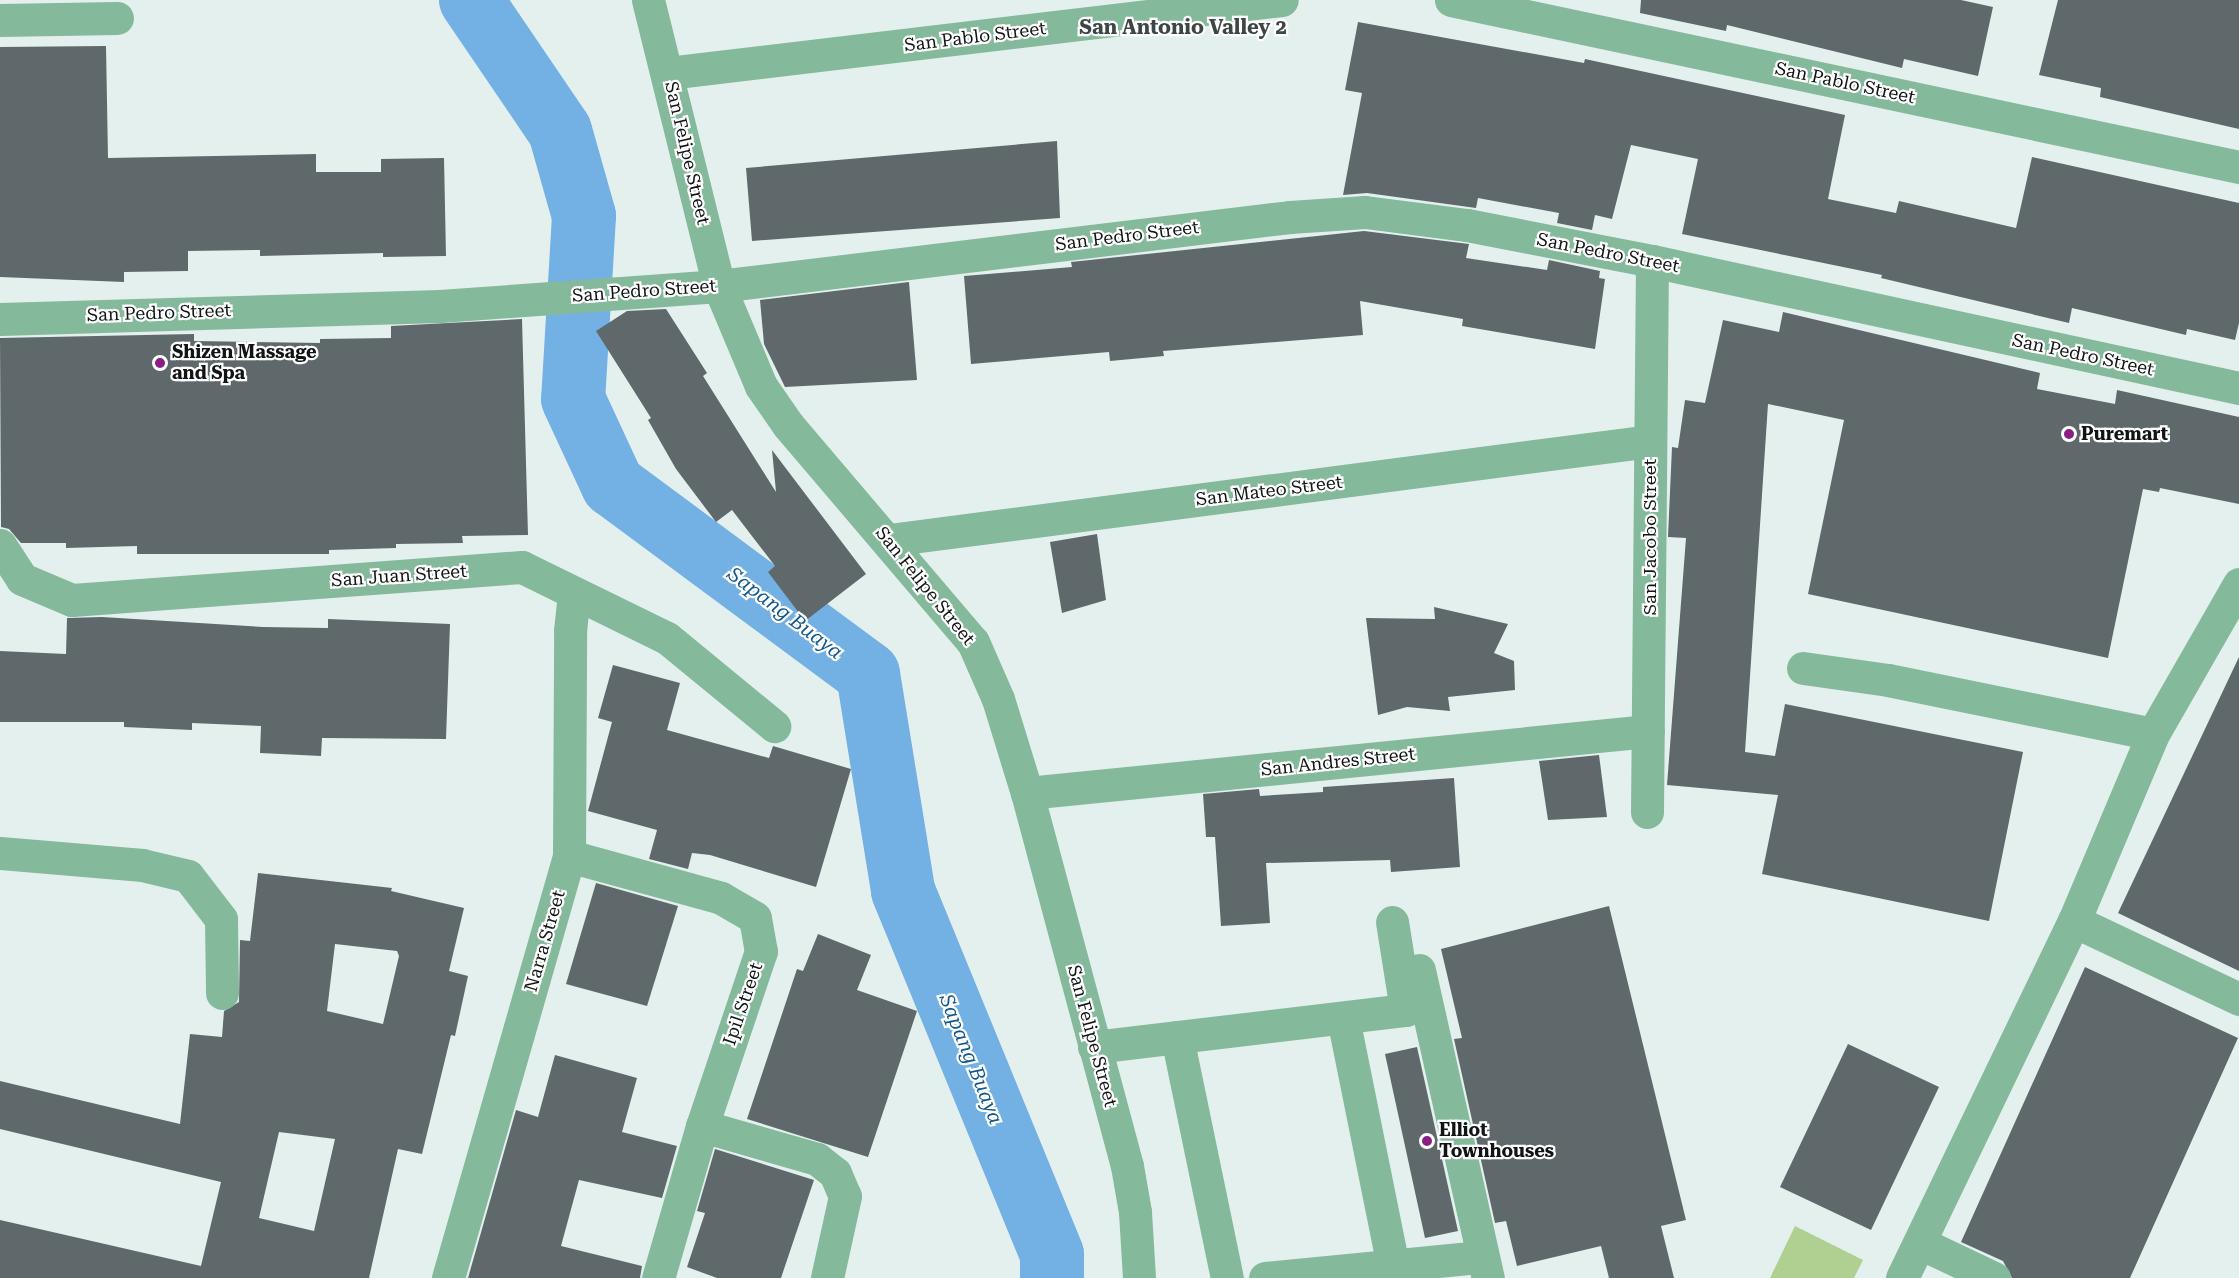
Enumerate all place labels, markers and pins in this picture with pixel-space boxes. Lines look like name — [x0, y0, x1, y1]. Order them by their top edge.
place label: Shizen Massage and Spa — [172, 342, 316, 385]
marker: Shizen Massage and Spa — [153, 356, 167, 370]
place label: Puremart — [2081, 423, 2168, 445]
marker: Puremart — [2062, 427, 2076, 441]
place label: Elliot Townhouses — [1439, 1120, 1554, 1162]
marker: Elliot Townhouses — [1420, 1134, 1434, 1148]

